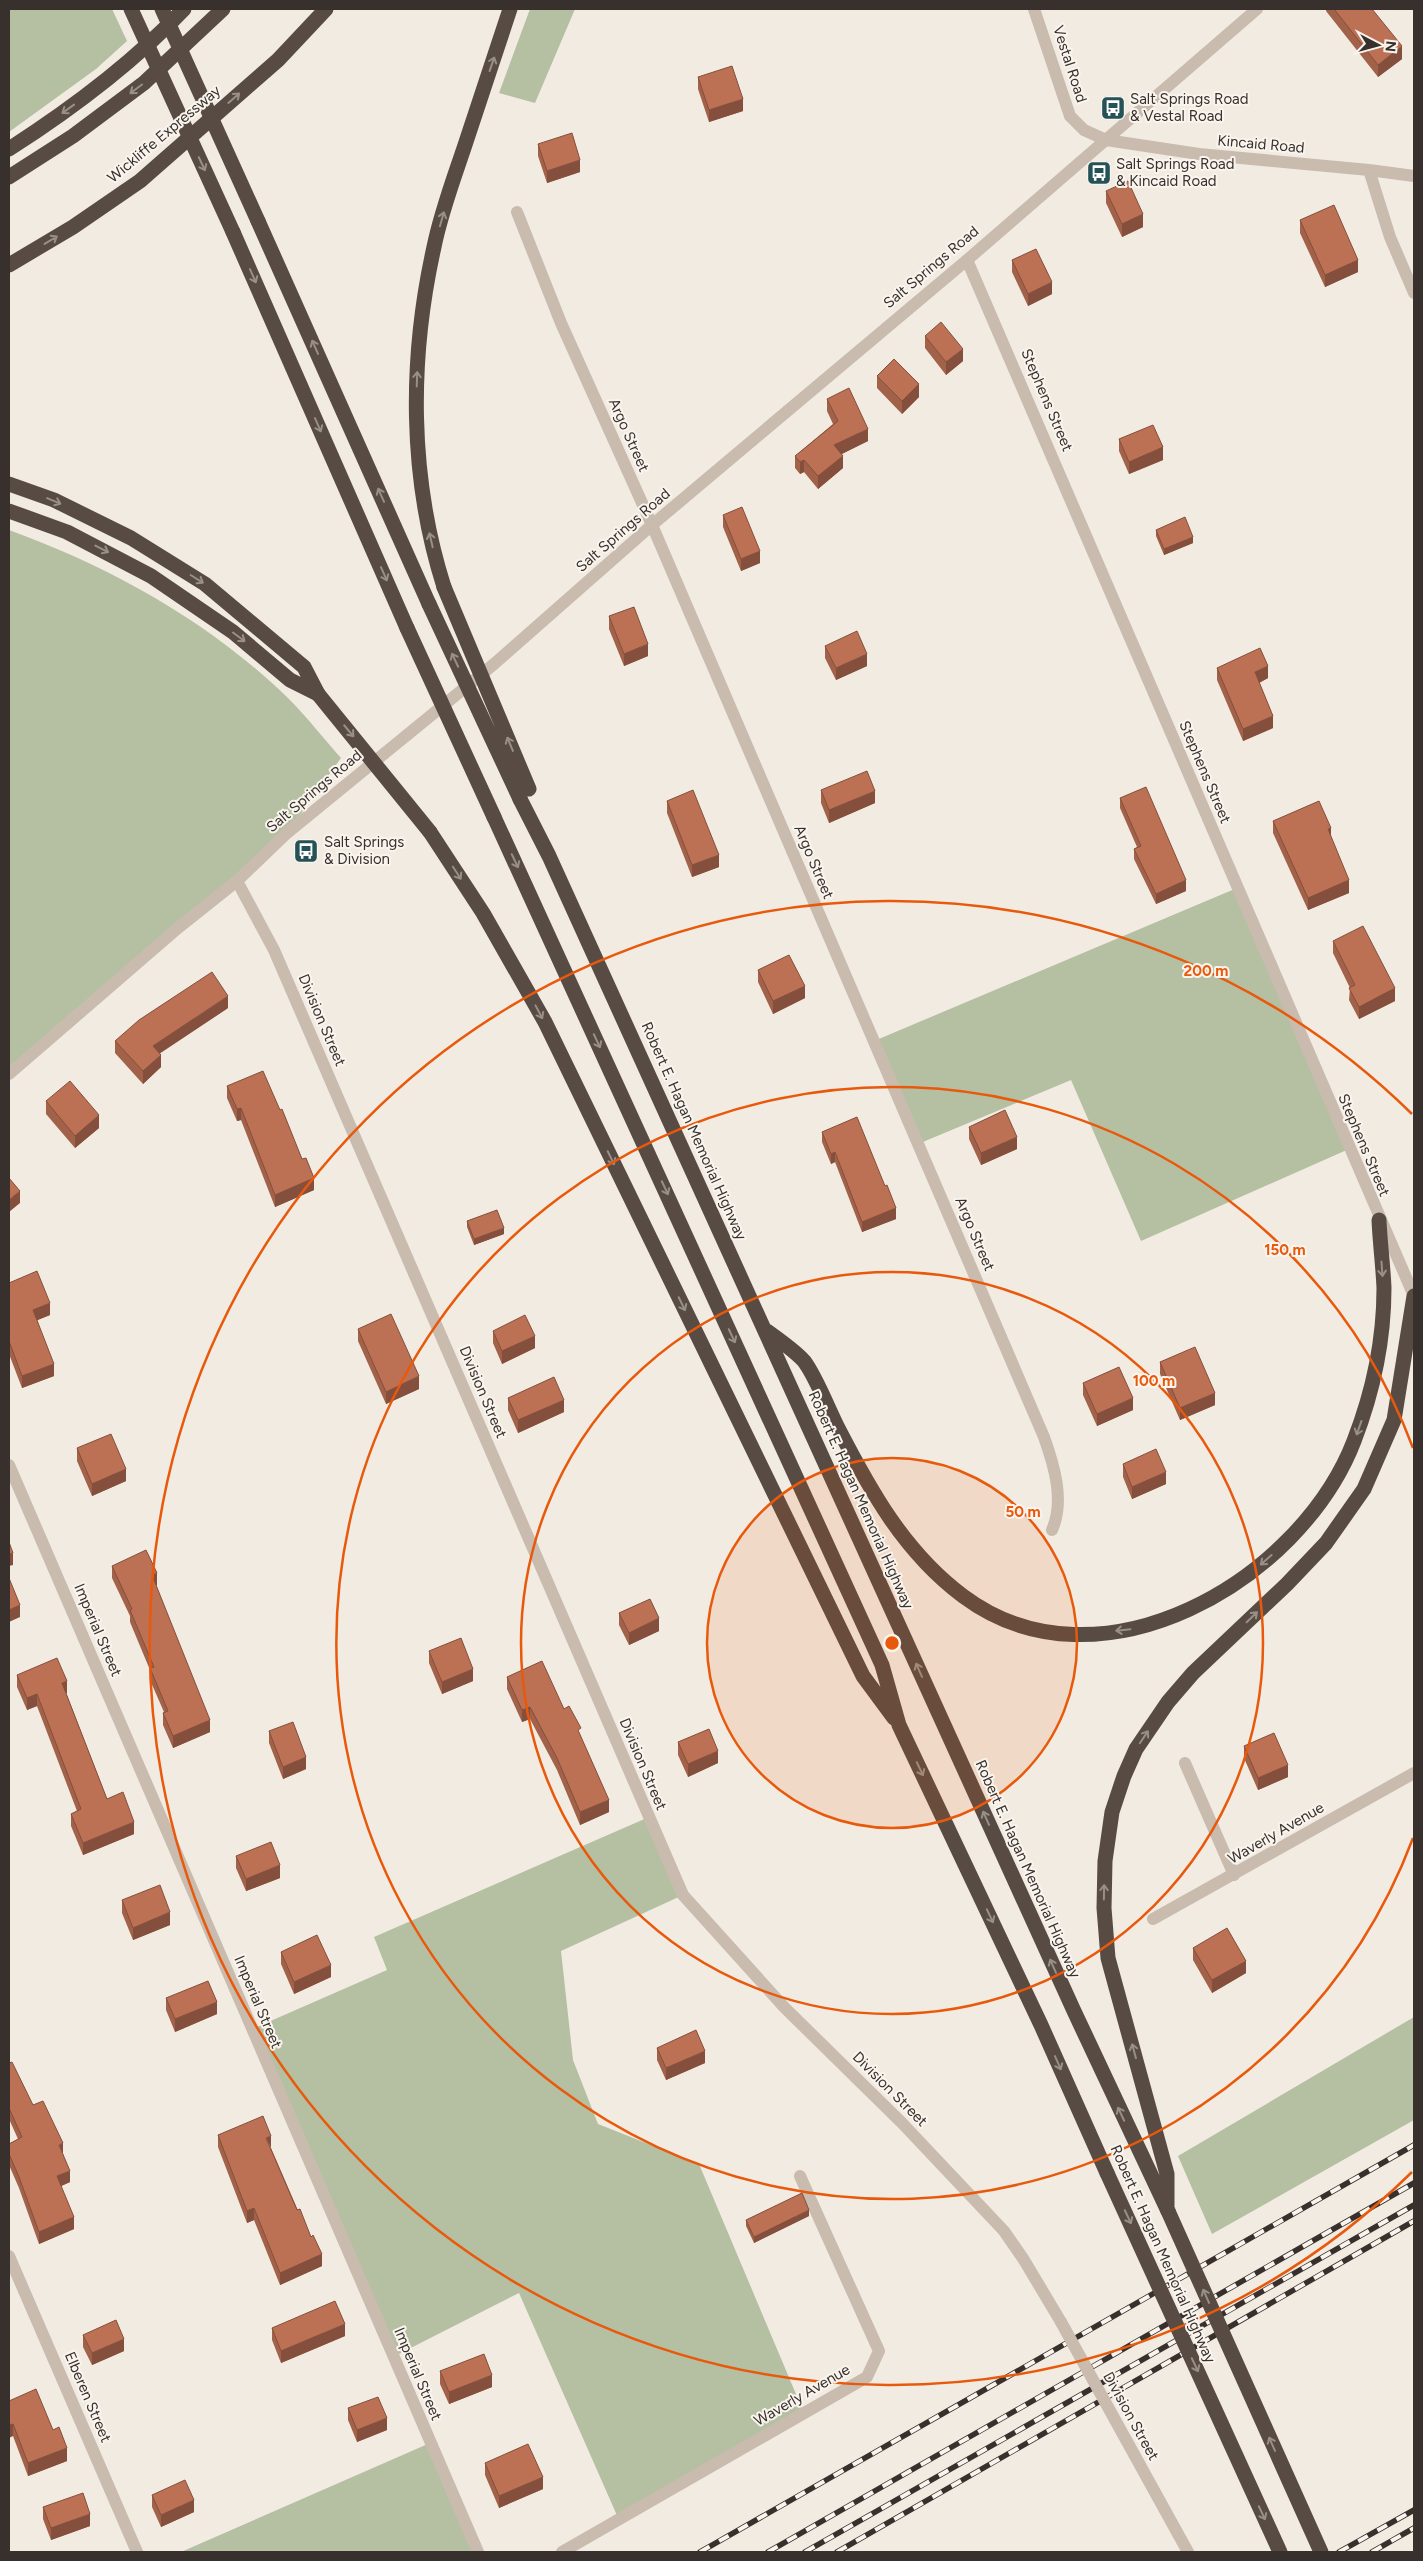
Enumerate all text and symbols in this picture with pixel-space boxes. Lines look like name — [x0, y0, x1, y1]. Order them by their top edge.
north arrow — [1353, 20, 1403, 70]
street label: Vestal Road — [1049, 23, 1091, 105]
text: N — [1381, 40, 1399, 53]
one-way arrow — [487, 56, 497, 72]
street label: Wickliffe Expressway — [104, 81, 224, 187]
one-way arrow — [129, 84, 143, 94]
place label: Salt Springs Road & Vestal Road — [1130, 90, 1249, 125]
one-way arrow — [228, 93, 241, 104]
bus stop icon: Salt Springs Road & Vestal Road — [1100, 95, 1126, 121]
one-way arrow — [61, 104, 75, 114]
street label: Kincaid Road — [1217, 131, 1305, 157]
place label: Salt Springs Road & Kincaid Road — [1116, 155, 1235, 190]
one-way arrow — [198, 156, 208, 171]
bus stop icon: Salt Springs Road & Kincaid Road — [1086, 160, 1112, 186]
one-way arrow — [437, 211, 447, 227]
street label: Salt Springs Road — [880, 222, 982, 312]
one-way arrow — [43, 235, 57, 245]
one-way arrow — [248, 268, 258, 283]
one-way arrow — [309, 340, 319, 355]
street label: Stephens Street — [1017, 346, 1077, 454]
one-way arrow — [413, 371, 422, 387]
street label: Argo Street — [605, 396, 653, 475]
one-way arrow — [314, 417, 324, 432]
street label: Salt Springs Road — [572, 484, 674, 576]
one-way arrow — [375, 488, 385, 503]
one-way arrow — [47, 497, 62, 506]
one-way arrow — [426, 533, 435, 549]
one-way arrow — [94, 545, 109, 554]
one-way arrow — [379, 566, 389, 581]
one-way arrow — [189, 574, 203, 584]
one-way arrow — [232, 632, 246, 642]
one-way arrow — [450, 653, 460, 668]
street label: Stephens Street — [1175, 718, 1235, 826]
one-way arrow — [344, 724, 355, 737]
one-way arrow — [505, 737, 514, 752]
street label: Salt Springs Road — [263, 746, 365, 836]
street label: Argo Street — [790, 822, 838, 902]
place label: Salt Springs & Division — [324, 833, 404, 868]
bus stop icon: Salt Springs & Division — [293, 838, 319, 864]
one-way arrow — [510, 853, 520, 868]
one-way arrow — [452, 865, 462, 879]
text: 200 m — [1184, 962, 1228, 980]
street label: Division Street — [295, 971, 350, 1069]
one-way arrow — [535, 1005, 545, 1019]
street label: Robert E. Hagan Memorial Highway — [638, 1019, 750, 1243]
one-way arrow — [593, 1033, 602, 1048]
street label: Stephens Street — [1334, 1091, 1394, 1199]
one-way arrow — [607, 1150, 616, 1165]
one-way arrow — [660, 1180, 670, 1195]
street label: Argo Street — [951, 1194, 999, 1274]
text: 150 m — [1264, 1241, 1306, 1259]
one-way arrow — [1378, 1260, 1387, 1276]
one-way arrow — [677, 1297, 687, 1312]
one-way arrow — [728, 1328, 737, 1343]
street label: Division Street — [456, 1343, 511, 1441]
text: 100 m — [1133, 1372, 1175, 1390]
street label: Robert E. Hagan Memorial Highway — [805, 1388, 917, 1612]
one-way arrow — [1353, 1420, 1363, 1436]
text: 50 m — [1005, 1503, 1041, 1521]
one-way arrow — [1260, 1554, 1273, 1565]
street label: Imperial Street — [70, 1581, 126, 1679]
one-way arrow — [1246, 1611, 1259, 1623]
one-way arrow — [1115, 1626, 1131, 1635]
centre of rings — [883, 1634, 901, 1652]
one-way arrow — [914, 1663, 924, 1678]
street label: Division Street — [616, 1715, 671, 1813]
one-way arrow — [1139, 1730, 1149, 1744]
street label: Robert E. Hagan Memorial Highway — [972, 1757, 1084, 1981]
one-way arrow — [916, 1761, 925, 1776]
street label: Waverly Avenue — [1225, 1798, 1327, 1868]
one-way arrow — [981, 1811, 991, 1826]
one-way arrow — [1099, 1884, 1109, 1900]
one-way arrow — [985, 1908, 995, 1923]
street label: Imperial Street — [230, 1953, 286, 2051]
one-way arrow — [1048, 1959, 1058, 1974]
one-way arrow — [1128, 2043, 1138, 2059]
street label: Division Street — [849, 2048, 931, 2130]
one-way arrow — [1054, 2056, 1064, 2071]
one-way arrow — [1116, 2107, 1126, 2122]
street label: Robert E. Hagan Memorial Highway — [1107, 2142, 1219, 2366]
one-way arrow — [1123, 2209, 1133, 2224]
one-way arrow — [1200, 2289, 1210, 2304]
street label: Imperial Street — [390, 2325, 446, 2423]
street label: Elberen Street — [61, 2349, 115, 2445]
one-way arrow — [1191, 2357, 1200, 2372]
street label: Waverly Avenue — [751, 2360, 853, 2430]
street label: Division Street — [1099, 2369, 1163, 2464]
one-way arrow — [1267, 2437, 1277, 2452]
one-way arrow — [1258, 2505, 1268, 2520]

